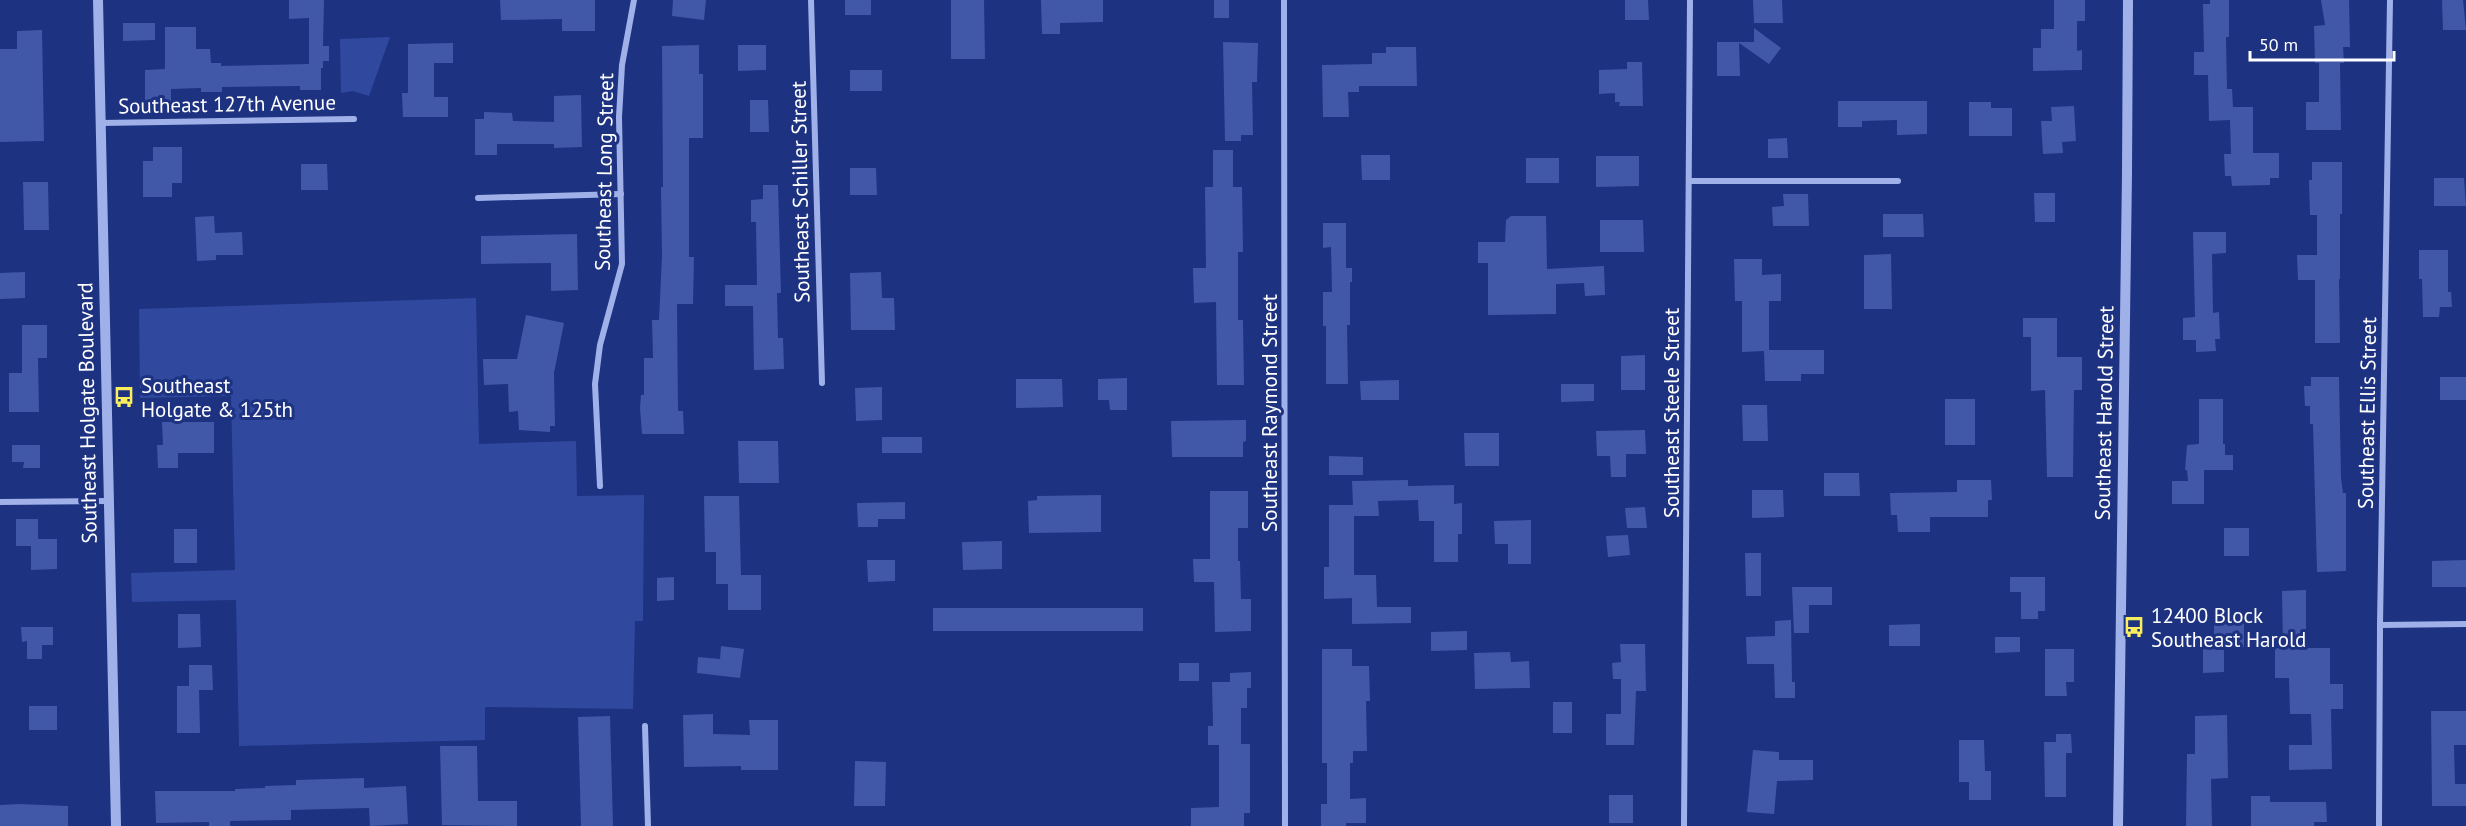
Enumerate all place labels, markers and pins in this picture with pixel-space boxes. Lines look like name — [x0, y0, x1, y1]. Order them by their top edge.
place label: Southeast Holgate & 125th — [141, 372, 293, 423]
bus stop icon: Southeast Holgate & 125th — [112, 385, 136, 409]
place label: 12400 Block Southeast Harold — [2151, 602, 2306, 653]
bus stop icon: 12400 Block Southeast Harold — [2122, 615, 2146, 639]

